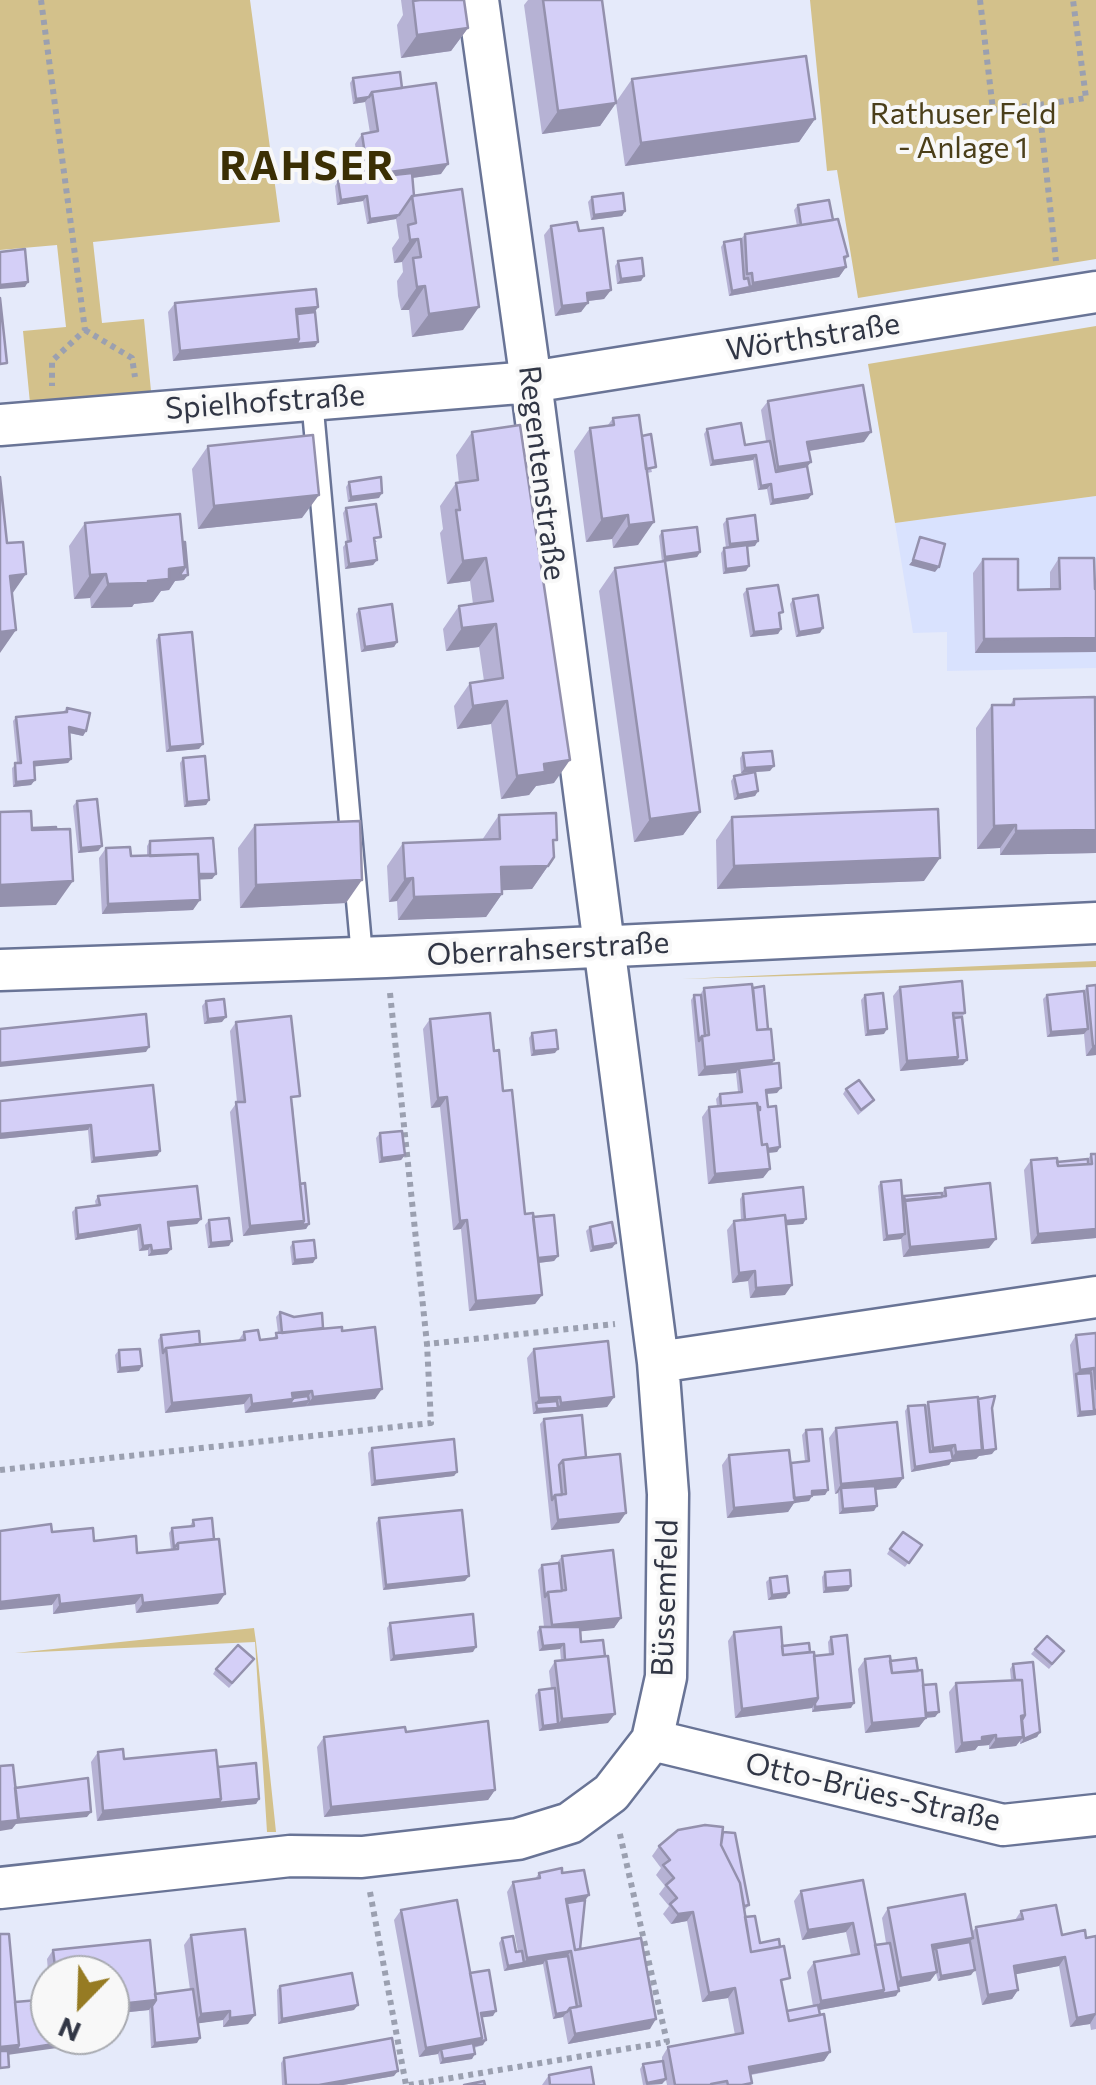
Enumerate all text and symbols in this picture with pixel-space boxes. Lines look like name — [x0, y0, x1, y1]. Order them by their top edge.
park label: Rathuser Feld - Anlage 1 — [870, 96, 1056, 166]
district label: RAHSER — [220, 143, 396, 191]
street label: Wörthstraße — [724, 306, 902, 368]
street label: Regentenstraße — [511, 363, 573, 583]
street label: Spielhofstraße — [164, 377, 366, 427]
street label: Oberrahserstraße — [426, 925, 670, 973]
street label: Büssemfeld — [644, 1519, 686, 1677]
street label: Otto-Brües-Straße — [742, 1745, 1004, 1839]
north arrow — [30, 1955, 130, 2055]
text: N — [53, 2011, 85, 2051]

